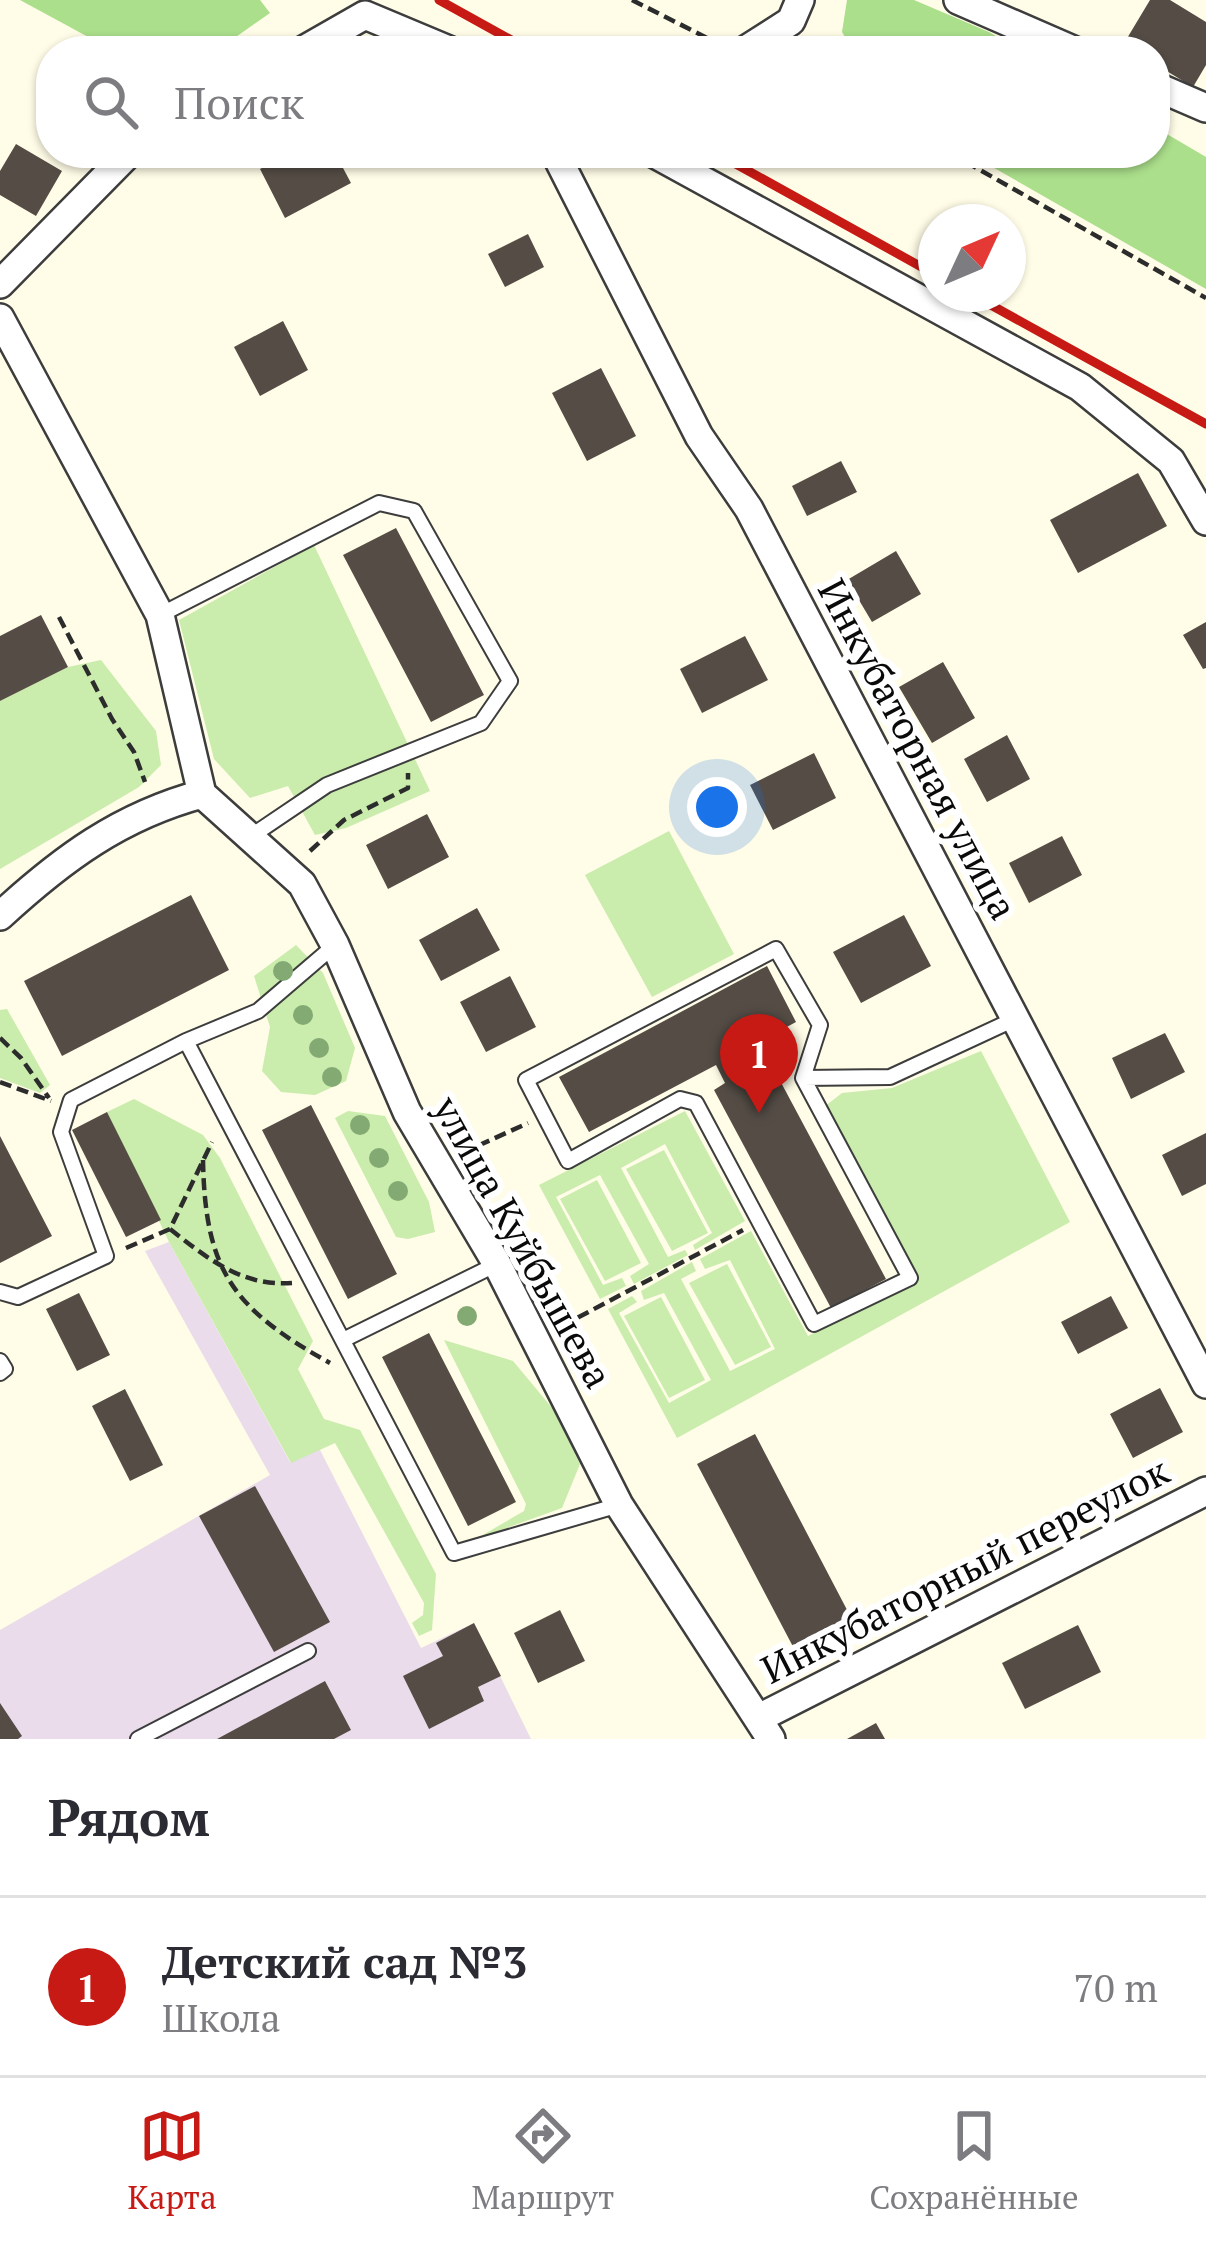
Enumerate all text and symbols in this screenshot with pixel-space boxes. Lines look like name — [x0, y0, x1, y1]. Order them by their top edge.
search box — [36, 36, 1170, 168]
icon: search — [78, 69, 144, 135]
text: Поиск — [174, 72, 304, 132]
north arrow — [918, 204, 1026, 312]
street label: Инкубаторная улица — [807, 569, 1031, 928]
your location — [687, 777, 747, 837]
pin: 1 — [720, 1014, 798, 1113]
street label: улица Куйбышева — [422, 1086, 626, 1397]
street label: Инкубаторный переулок — [752, 1443, 1178, 1695]
text: Рядом — [48, 1783, 210, 1851]
text: Детский сад №3 — [162, 1931, 527, 1991]
text: 1 — [76, 1961, 98, 2013]
text: 70 m — [1073, 1961, 1158, 2013]
text: Школа — [162, 1991, 280, 2043]
tab: Карта — [127, 2103, 217, 2218]
tab: Маршрут — [472, 2103, 614, 2218]
tab: Сохранённые — [869, 2103, 1079, 2218]

